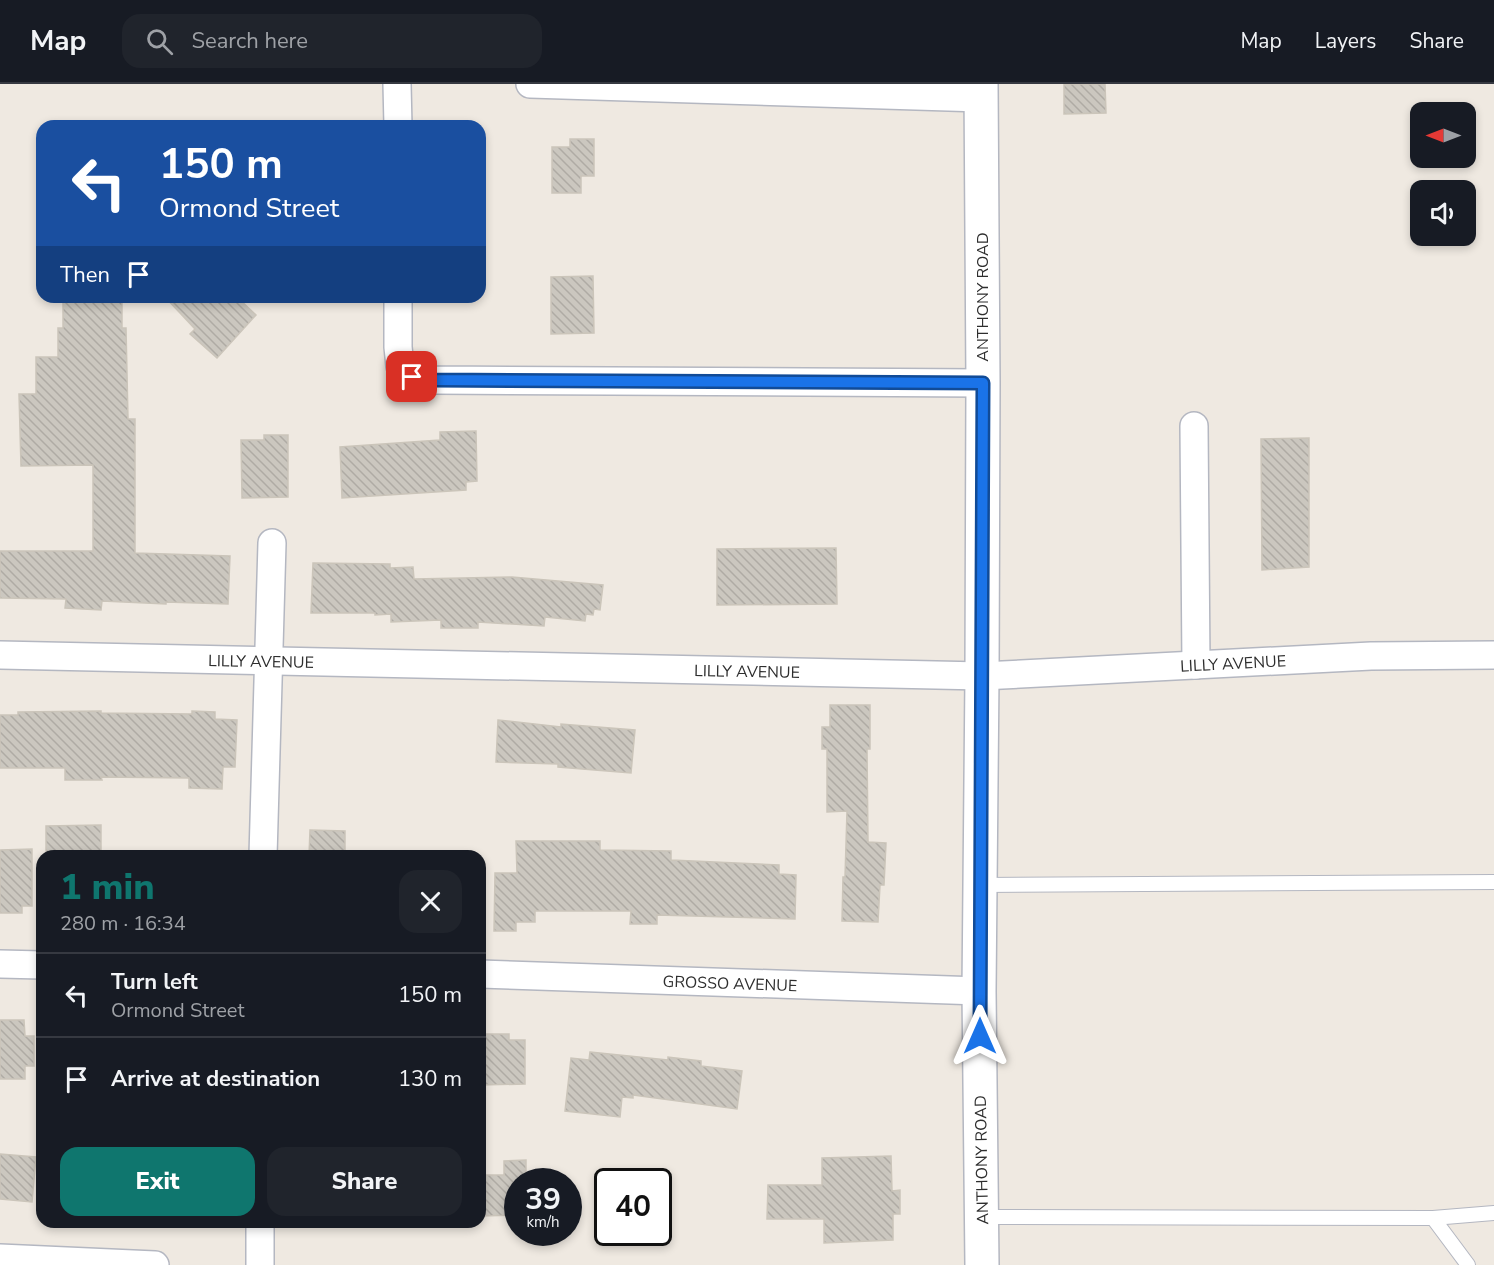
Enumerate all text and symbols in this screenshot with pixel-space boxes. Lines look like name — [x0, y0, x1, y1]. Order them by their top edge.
search box — [122, 14, 542, 68]
text: Map — [30, 22, 86, 60]
icon: search — [143, 25, 176, 58]
text: Search here — [191, 26, 308, 56]
text: Map — [1240, 27, 1282, 55]
text: Layers — [1315, 27, 1376, 55]
text: Share — [1409, 27, 1464, 55]
north arrow — [1410, 102, 1476, 168]
map controls — [1410, 102, 1476, 246]
text: 150 m — [159, 136, 283, 193]
icon: left — [60, 144, 138, 222]
button: sound — [1410, 180, 1476, 246]
text: Ormond Street — [159, 190, 339, 227]
street label: ANTHONY ROAD — [972, 232, 994, 362]
icon: arrive — [122, 258, 155, 291]
text: Then — [60, 260, 110, 290]
pin — [386, 351, 437, 402]
icon: arrive — [395, 360, 428, 393]
street label: LILLY AVENUE — [208, 650, 314, 674]
street label: LILLY AVENUE — [1180, 650, 1287, 678]
street label: LILLY AVENUE — [694, 660, 800, 684]
text: 1 min — [60, 863, 155, 912]
button: close — [399, 870, 462, 933]
text: 280 m · 16:34 — [60, 910, 186, 937]
text: Turn left — [111, 967, 198, 997]
street label: GROSSO AVENUE — [662, 971, 798, 997]
icon: left — [60, 979, 93, 1012]
text: 150 m — [398, 980, 462, 1010]
text: Ormond Street — [111, 997, 244, 1024]
position arrow — [948, 1004, 1012, 1068]
icon: arrive — [60, 1063, 93, 1096]
text: Arrive at destination — [111, 1064, 320, 1094]
text: 130 m — [398, 1064, 462, 1094]
street label: ANTHONY ROAD — [970, 1095, 994, 1225]
button: Exit — [60, 1147, 255, 1216]
button: Share — [267, 1147, 462, 1216]
speed limit sign: 40 — [594, 1168, 672, 1246]
text: 39 — [525, 1179, 561, 1220]
text: km/h — [526, 1212, 560, 1232]

